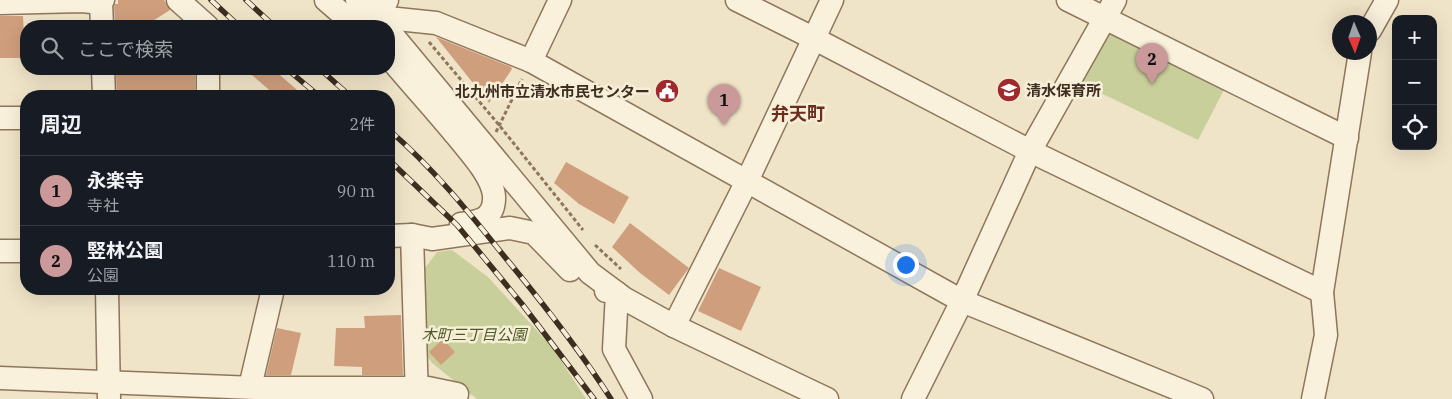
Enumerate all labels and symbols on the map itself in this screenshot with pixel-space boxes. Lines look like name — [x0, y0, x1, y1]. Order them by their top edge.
north arrow — [1332, 15, 1377, 60]
pin: 2 — [1136, 43, 1168, 84]
school or university icon: 清水保育所 — [996, 77, 1022, 103]
public building icon: 北九州市立清水市民センター — [654, 78, 680, 104]
place label: 清水保育所 — [1026, 81, 1101, 100]
place label: 北九州市立清水市民センター — [455, 82, 650, 101]
pin: 1 — [708, 84, 740, 125]
district label: 弁天町 — [771, 102, 825, 125]
your location — [893, 252, 919, 278]
park label: 木町三丁目公園 — [421, 325, 528, 344]

